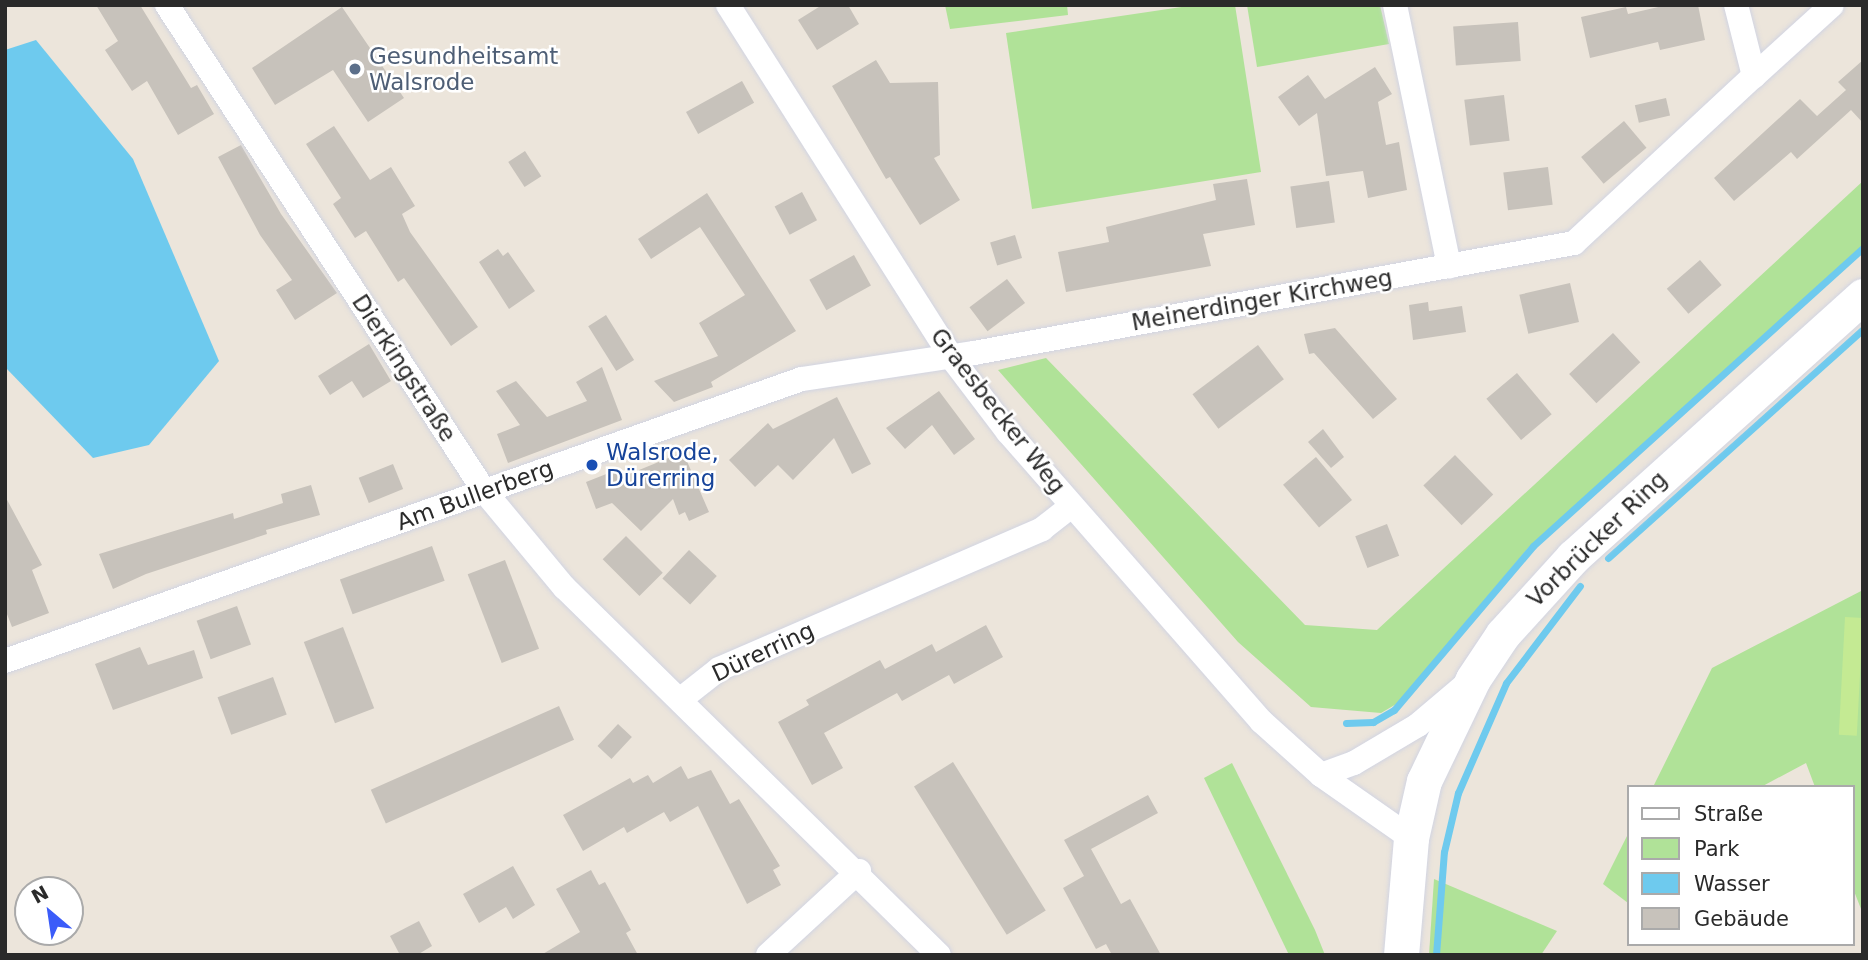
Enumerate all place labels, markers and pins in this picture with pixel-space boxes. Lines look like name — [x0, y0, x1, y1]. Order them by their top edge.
place label: Gesundheitsamt Walsrode — [369, 42, 558, 96]
marker: Gesundheitsamt Walsrode — [347, 61, 363, 77]
place label: Walsrode, Dürerring — [606, 438, 719, 492]
marker: Walsrode, Dürerring — [584, 457, 600, 473]

